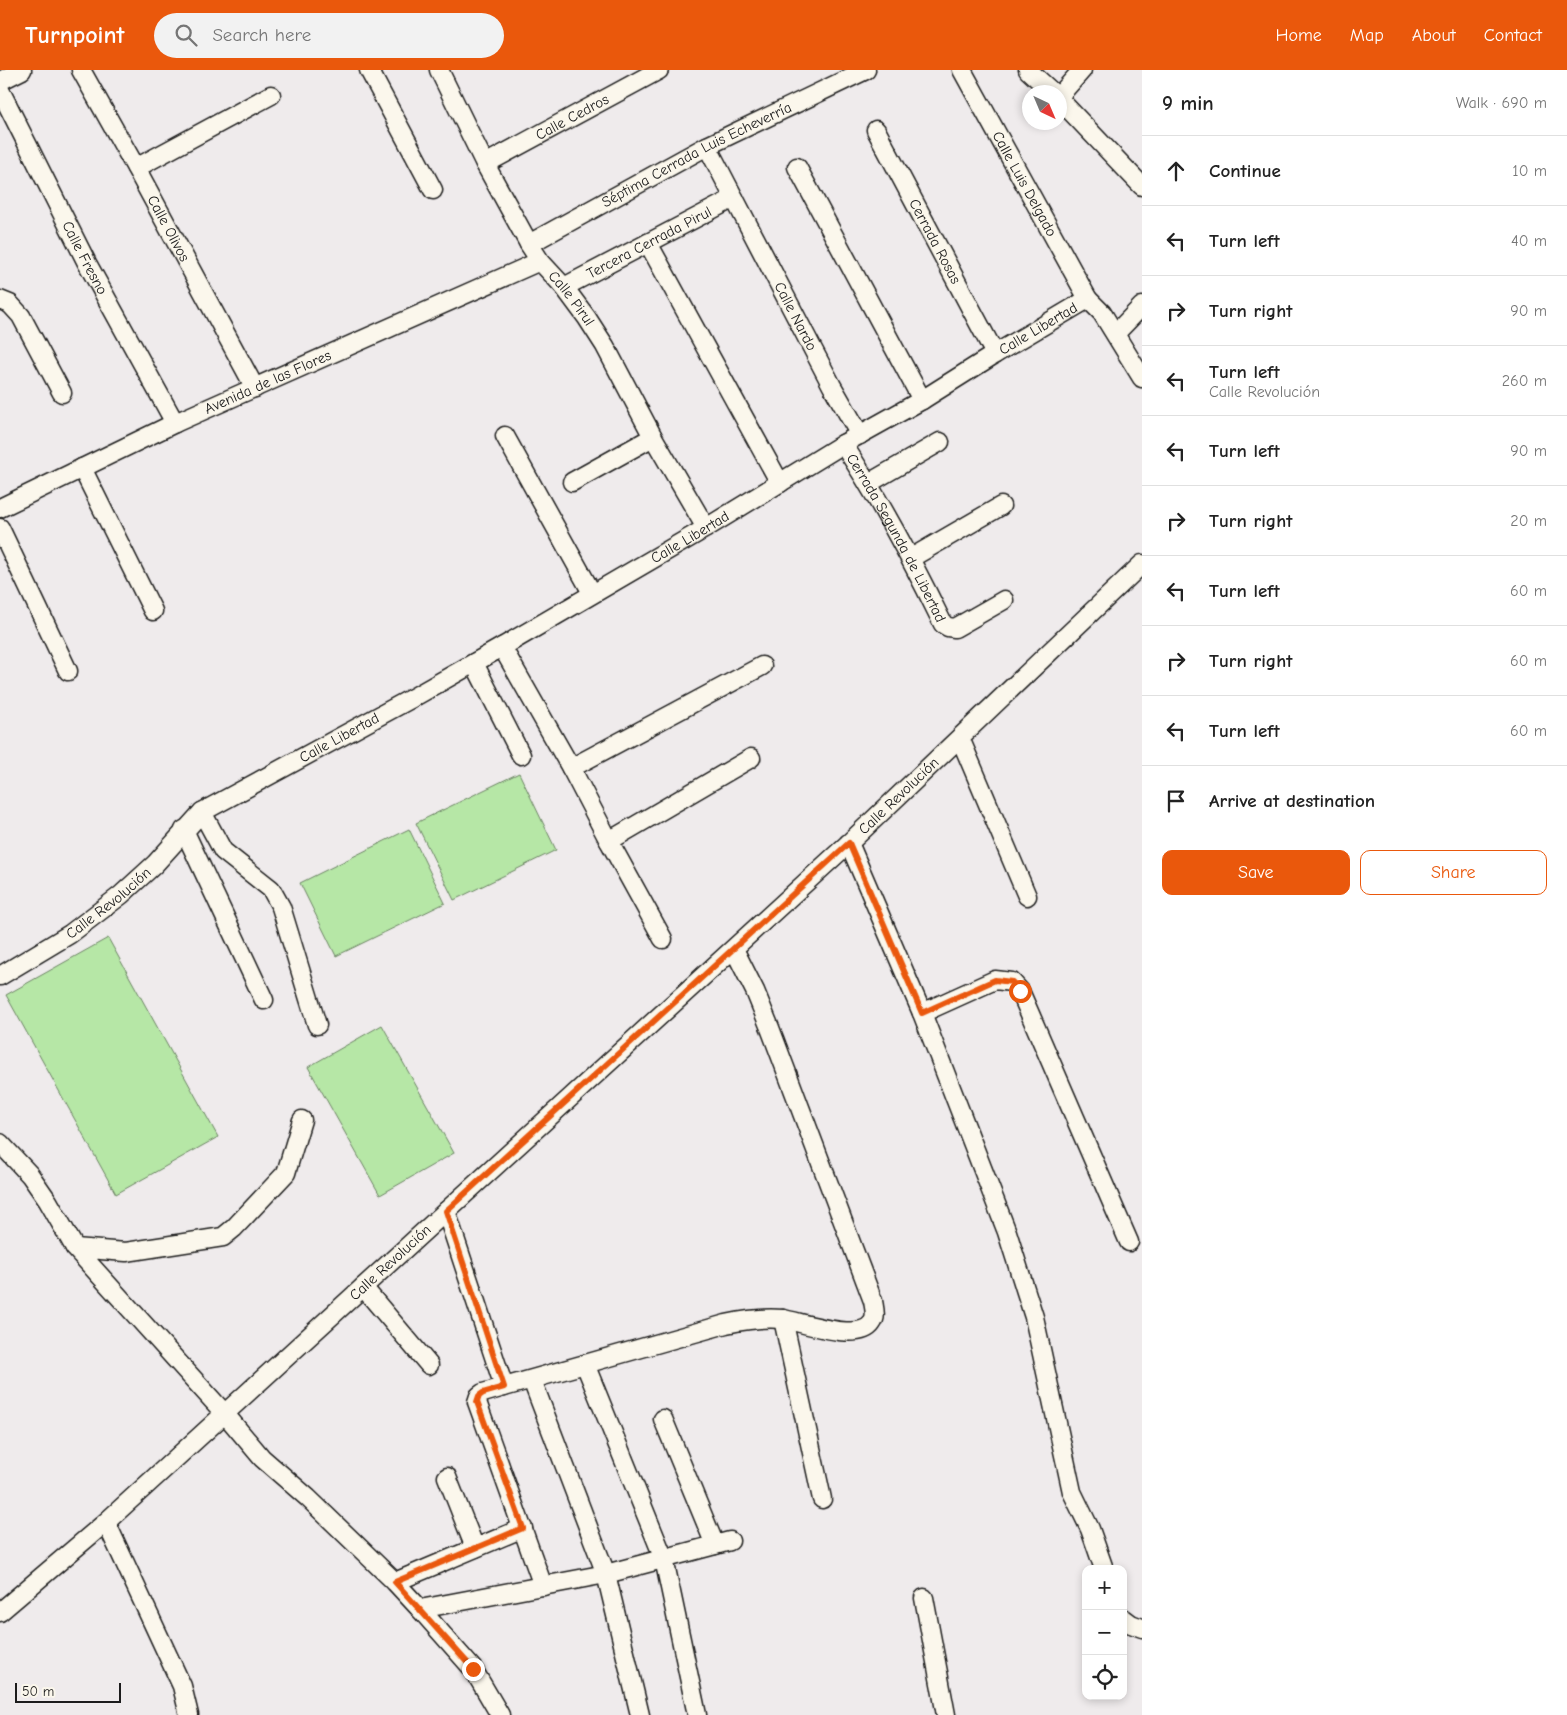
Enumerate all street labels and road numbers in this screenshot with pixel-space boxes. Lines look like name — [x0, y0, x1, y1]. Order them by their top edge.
street label: Calle Cedros — [532, 90, 612, 144]
street label: Séptima Cerrada Luis Echeverría — [598, 98, 794, 211]
street label: Calle Luis Delgado — [988, 128, 1061, 240]
street label: Calle Olivos — [143, 192, 194, 265]
street label: Cerrada Rosas — [905, 196, 965, 287]
street label: Tercera Cerrada Pirul — [584, 202, 715, 283]
street label: Calle Fresno — [58, 218, 112, 298]
street label: Calle Pirul — [544, 267, 598, 329]
street label: Calle Nardo — [770, 279, 821, 354]
street label: Calle Libertad — [996, 298, 1081, 359]
street label: Avenida de las Flores — [202, 346, 334, 418]
street label: Cerrada Segunda de Libertad — [843, 450, 950, 625]
street label: Calle Libertad — [647, 507, 732, 567]
street label: Calle Libertad — [296, 709, 382, 767]
street label: Calle Revolución — [855, 753, 942, 838]
street label: Calle Revolución — [62, 863, 155, 943]
street label: Calle Revolución — [346, 1221, 435, 1304]

